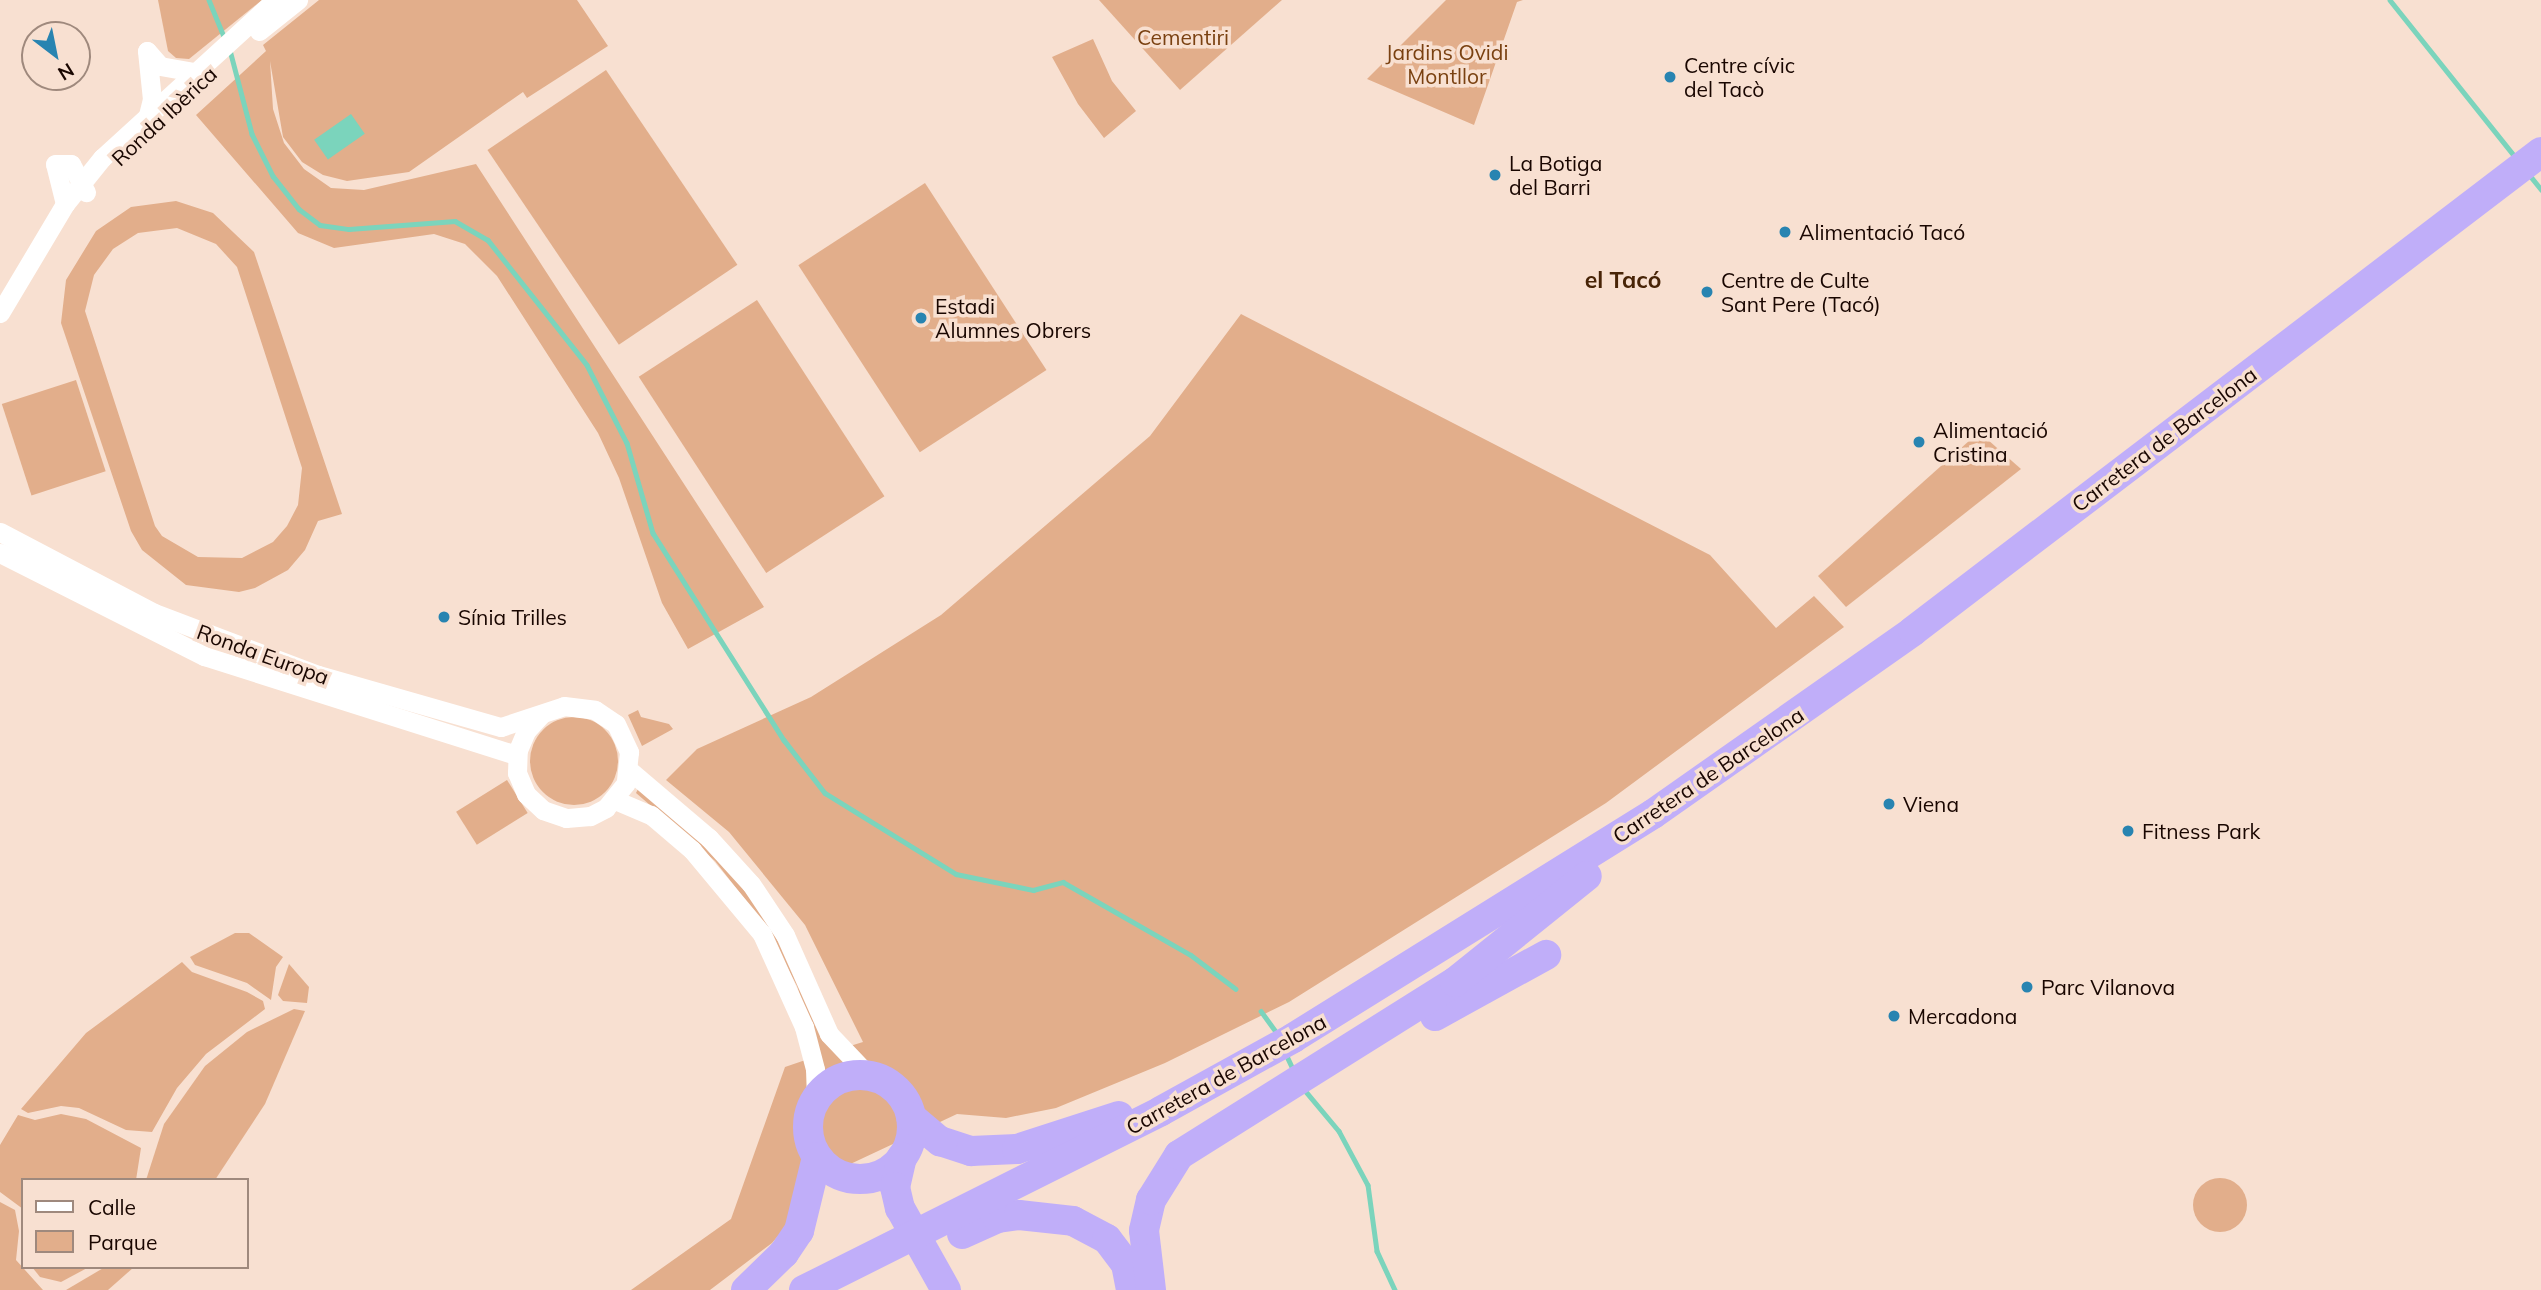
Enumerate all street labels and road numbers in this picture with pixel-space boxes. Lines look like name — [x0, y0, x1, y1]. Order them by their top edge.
street label: Ronda Ibèrica — [106, 61, 222, 171]
street label: Carretera de Barcelona — [2067, 361, 2261, 517]
street label: Ronda Europa — [194, 618, 332, 690]
street label: Carretera de Barcelona — [1608, 702, 1808, 848]
street label: Carretera de Barcelona — [1122, 1008, 1330, 1140]

